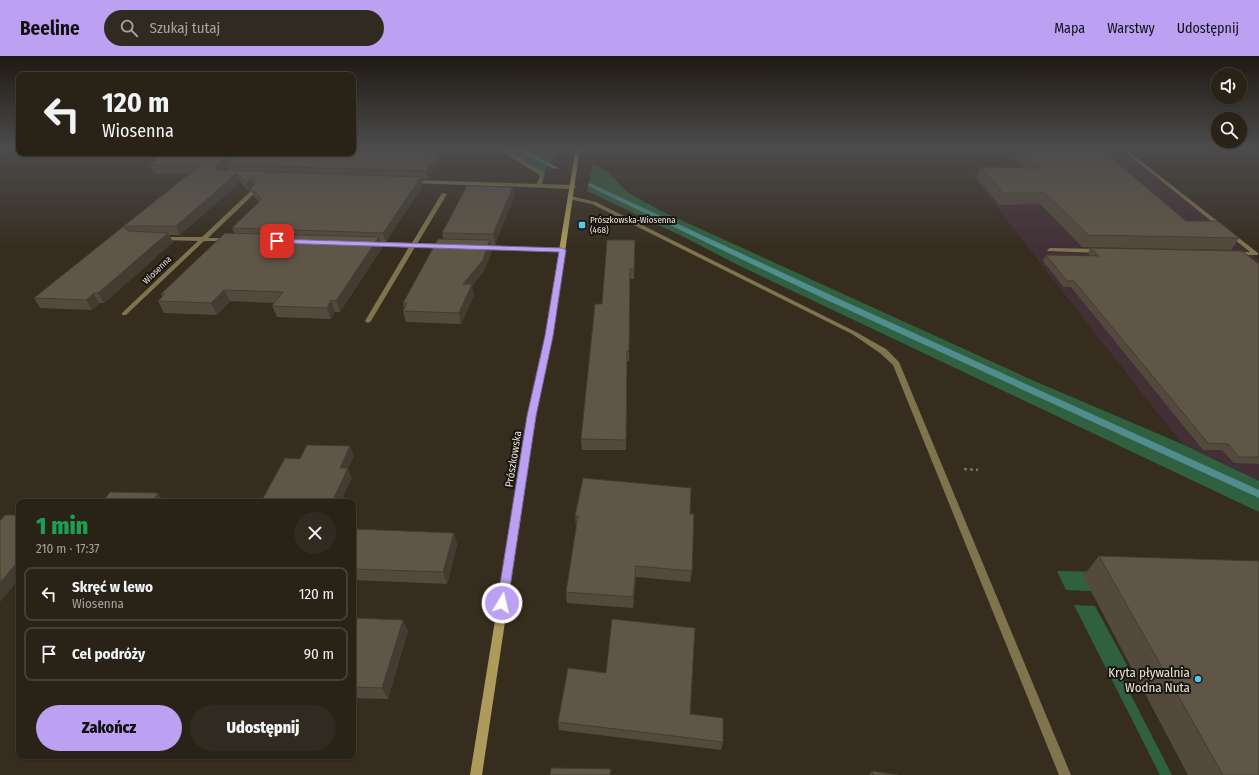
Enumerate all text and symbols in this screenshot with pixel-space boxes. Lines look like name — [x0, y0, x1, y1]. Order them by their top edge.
search box — [104, 10, 384, 46]
text: Beeline — [20, 17, 80, 40]
icon: search — [118, 17, 140, 39]
text: Szukaj tutaj — [150, 19, 220, 37]
text: Mapa — [1054, 20, 1085, 37]
text: Warstwy — [1107, 20, 1155, 37]
text: Udostępnij — [1177, 20, 1239, 37]
map controls — [1211, 68, 1247, 148]
button: sound — [1211, 68, 1247, 104]
text: 120 m — [102, 86, 169, 119]
icon: left — [36, 88, 88, 140]
button: search — [1211, 112, 1247, 148]
text: Wiosenna — [102, 120, 174, 142]
place label: Prószkowska-Wiosenna (468) — [590, 215, 676, 235]
marker: Prószkowska-Wiosenna (468) — [577, 220, 587, 230]
pin — [260, 224, 294, 258]
icon: arrive — [266, 230, 288, 252]
street label: Wiosenna — [141, 254, 174, 286]
street label: Prószkowska — [503, 430, 524, 488]
text: 1 min — [36, 512, 88, 540]
button: close — [294, 512, 336, 554]
text: 210 m · 17:37 — [36, 541, 99, 556]
text: Skręć w lewo — [72, 578, 153, 596]
position arrow — [481, 582, 523, 624]
icon: left — [38, 583, 60, 605]
text: 120 m — [299, 585, 334, 603]
text: Wiosenna — [72, 596, 124, 611]
icon: arrive — [38, 643, 60, 665]
text: Cel podróży — [72, 645, 145, 663]
text: 90 m — [304, 645, 334, 663]
place label: Kryta pływalnia Wodna Nuta — [1108, 665, 1190, 695]
marker: Kryta pływalnia Wodna Nuta — [1193, 674, 1203, 684]
button: Zakończ — [36, 705, 182, 751]
button: Udostępnij — [190, 705, 336, 751]

